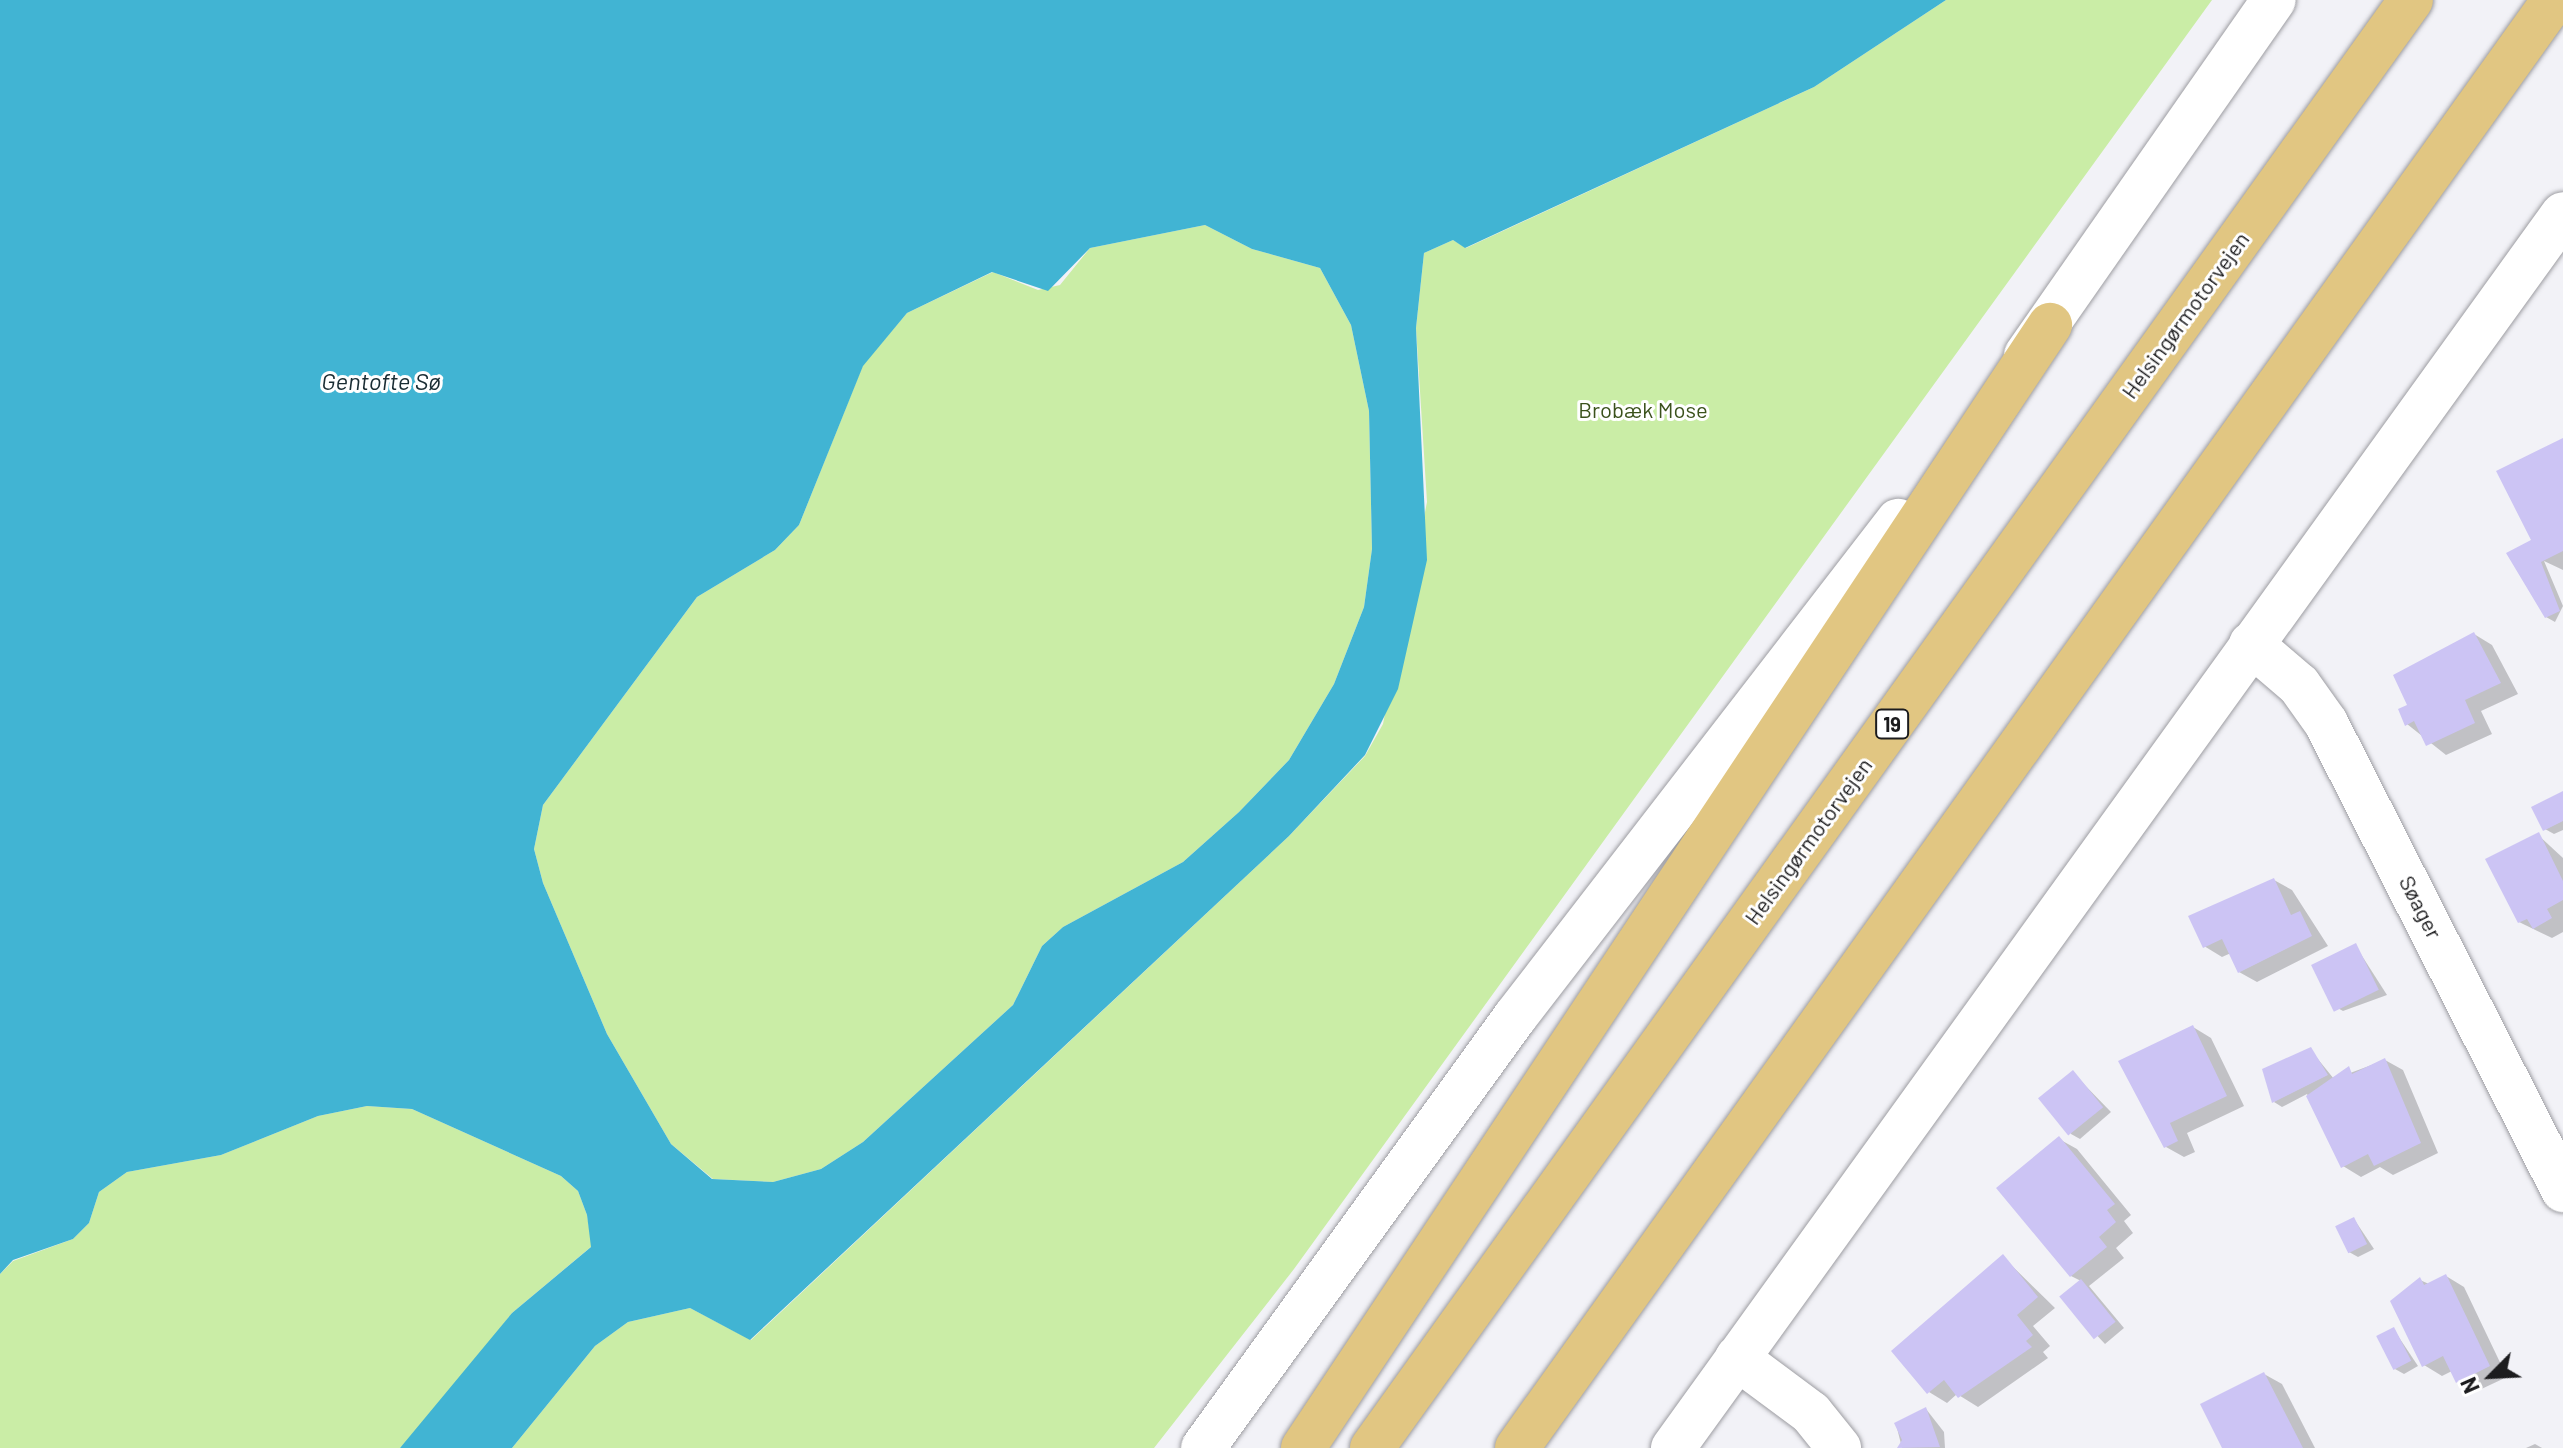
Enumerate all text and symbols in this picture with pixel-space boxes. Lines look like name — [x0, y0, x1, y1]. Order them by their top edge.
street label: Helsingørmotorvejen — [2116, 227, 2254, 403]
water label: Gentofte Sø — [321, 367, 441, 395]
park label: Brobæk Mose — [1578, 397, 1708, 423]
road number: 19 — [1874, 708, 1910, 740]
street label: Helsingørmotorvejen — [1739, 753, 1877, 929]
street label: Søager — [2394, 871, 2448, 943]
north arrow — [2451, 1336, 2531, 1416]
text: N — [2454, 1374, 2484, 1398]

